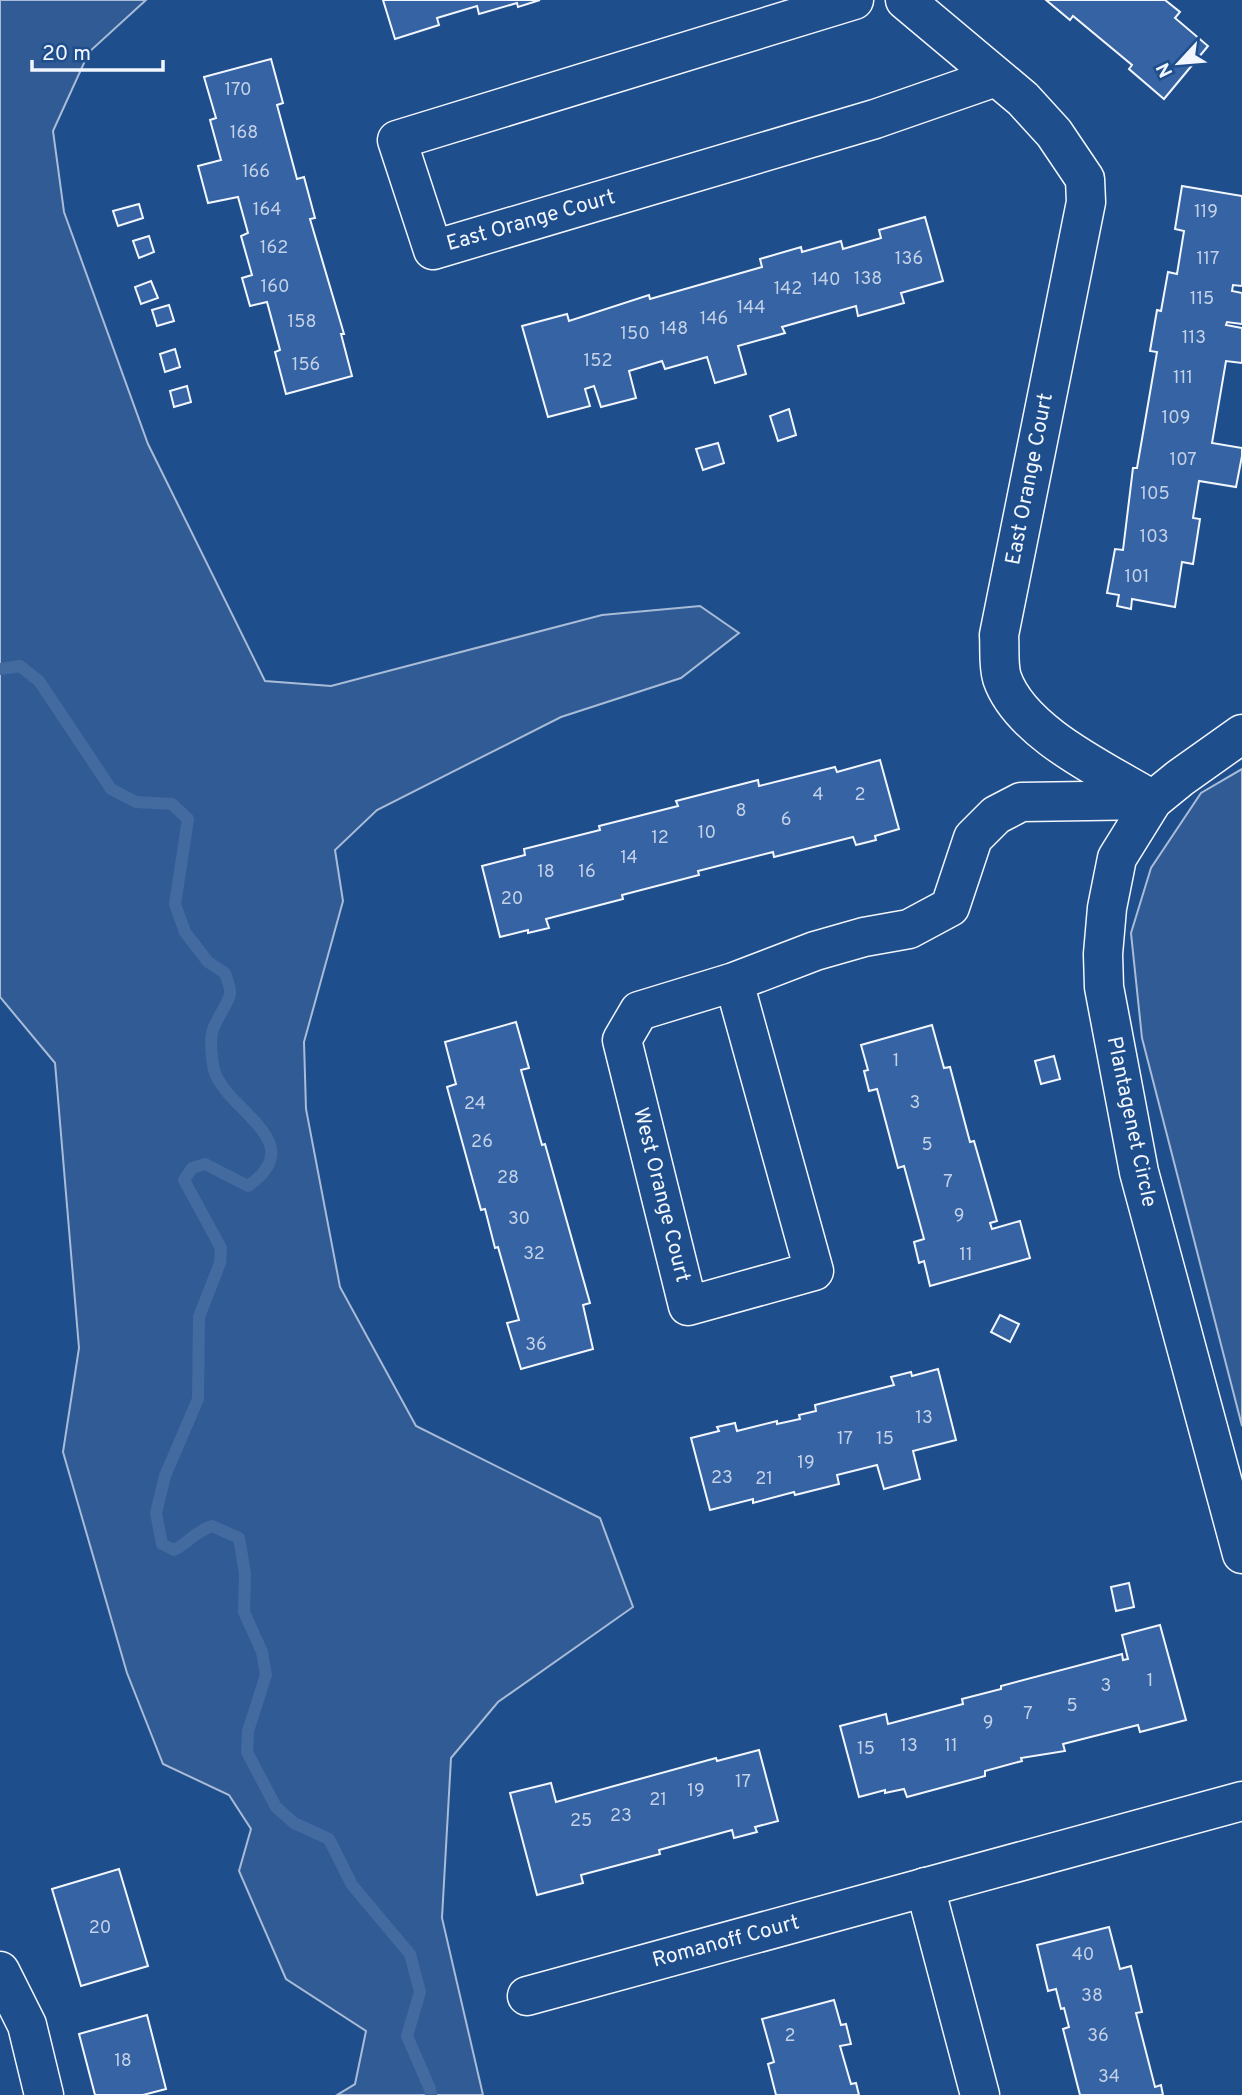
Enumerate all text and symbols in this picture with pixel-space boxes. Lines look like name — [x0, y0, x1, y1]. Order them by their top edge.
scale bar — [32, 28, 163, 72]
north arrow — [1144, 28, 1214, 98]
text: 20 m — [42, 41, 91, 68]
text: N — [1152, 58, 1179, 81]
house number: 170 — [224, 79, 252, 102]
house number: 168 — [230, 122, 258, 145]
house number: 166 — [242, 161, 270, 184]
street label: East Orange Court — [443, 184, 619, 258]
house number: 164 — [253, 199, 281, 222]
house number: 119 — [1194, 201, 1218, 224]
house number: 162 — [260, 237, 288, 260]
house number: 136 — [895, 248, 923, 271]
house number: 117 — [1197, 248, 1219, 271]
house number: 138 — [854, 268, 882, 291]
house number: 140 — [811, 269, 841, 292]
house number: 160 — [260, 276, 290, 299]
house number: 142 — [774, 278, 802, 301]
house number: 115 — [1190, 288, 1214, 311]
house number: 144 — [737, 297, 765, 320]
house number: 146 — [700, 308, 728, 331]
house number: 158 — [288, 311, 316, 334]
house number: 148 — [660, 318, 688, 341]
house number: 150 — [620, 323, 650, 346]
house number: 113 — [1182, 327, 1206, 350]
house number: 152 — [584, 350, 612, 373]
house number: 156 — [292, 354, 320, 377]
house number: 111 — [1173, 367, 1193, 390]
street label: East Orange Court — [1000, 391, 1060, 567]
house number: 109 — [1161, 407, 1191, 430]
house number: 107 — [1169, 449, 1197, 472]
house number: 105 — [1140, 483, 1170, 506]
house number: 103 — [1139, 526, 1169, 549]
house number: 101 — [1125, 566, 1149, 589]
house number: 4 — [812, 784, 824, 807]
house number: 2 — [854, 784, 866, 807]
house number: 8 — [736, 800, 747, 823]
house number: 6 — [781, 809, 791, 832]
house number: 10 — [698, 822, 716, 845]
house number: 12 — [651, 827, 669, 850]
house number: 14 — [620, 847, 638, 870]
house number: 18 — [537, 861, 555, 884]
house number: 16 — [578, 861, 596, 884]
house number: 20 — [501, 888, 523, 911]
street label: Plantagenet Circle — [1100, 1034, 1162, 1210]
house number: 1 — [893, 1050, 899, 1073]
house number: 3 — [910, 1092, 920, 1115]
house number: 24 — [464, 1093, 486, 1116]
street label: West Orange Court — [626, 1105, 696, 1285]
house number: 26 — [471, 1131, 493, 1154]
house number: 5 — [921, 1134, 933, 1157]
house number: 28 — [497, 1167, 519, 1190]
house number: 7 — [943, 1171, 953, 1194]
house number: 9 — [954, 1205, 964, 1228]
house number: 30 — [508, 1208, 530, 1231]
house number: 32 — [523, 1243, 545, 1266]
house number: 11 — [959, 1244, 973, 1267]
house number: 36 — [525, 1334, 547, 1357]
house number: 13 — [915, 1407, 933, 1430]
house number: 17 — [837, 1428, 853, 1451]
house number: 15 — [876, 1428, 894, 1451]
house number: 19 — [797, 1452, 815, 1475]
house number: 23 — [711, 1467, 733, 1490]
house number: 21 — [755, 1468, 773, 1491]
house number: 1 — [1147, 1670, 1153, 1693]
house number: 3 — [1101, 1675, 1111, 1698]
house number: 5 — [1066, 1695, 1078, 1718]
house number: 7 — [1023, 1703, 1033, 1726]
house number: 9 — [983, 1712, 993, 1735]
house number: 13 — [900, 1735, 918, 1758]
house number: 11 — [944, 1735, 958, 1758]
house number: 15 — [857, 1738, 875, 1761]
house number: 17 — [735, 1771, 751, 1794]
house number: 19 — [687, 1780, 705, 1803]
house number: 21 — [649, 1789, 667, 1812]
house number: 23 — [610, 1805, 632, 1828]
house number: 25 — [570, 1810, 592, 1833]
street label: Romanoff Court — [650, 1909, 802, 1975]
house number: 20 — [89, 1917, 111, 1940]
house number: 40 — [1072, 1944, 1094, 1967]
house number: 38 — [1081, 1985, 1103, 2008]
house number: 2 — [784, 2025, 796, 2048]
house number: 36 — [1087, 2025, 1109, 2048]
house number: 18 — [114, 2050, 132, 2073]
house number: 34 — [1098, 2066, 1120, 2089]

